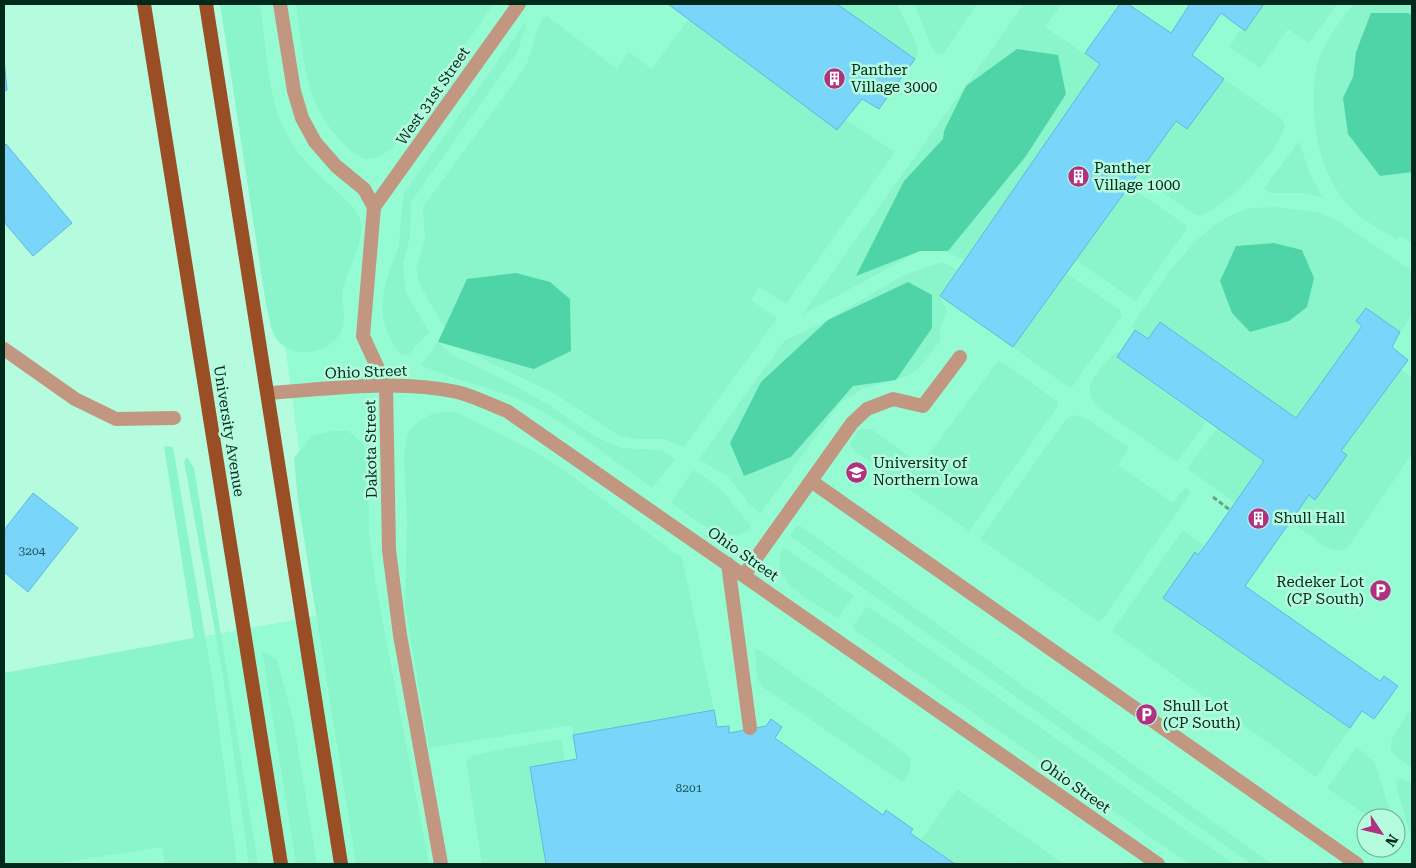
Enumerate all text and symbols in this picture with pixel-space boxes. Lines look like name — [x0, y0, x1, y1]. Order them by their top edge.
street label: West 31st Street — [392, 43, 474, 149]
place label: Panther Village 3000 — [851, 61, 937, 96]
building icon: Panther Village 3000 — [823, 67, 847, 91]
place label: Panther Village 1000 — [1094, 159, 1180, 194]
building icon: Panther Village 1000 — [1066, 165, 1090, 189]
street label: Ohio Street — [325, 362, 408, 382]
street label: University Avenue — [210, 364, 248, 498]
street label: Dakota Street — [361, 399, 381, 498]
place label: University of Northern Iowa — [873, 454, 978, 489]
school or university icon: University of Northern Iowa — [845, 460, 869, 484]
building icon: Shull Hall — [1246, 506, 1270, 530]
place label: Shull Hall — [1274, 509, 1345, 527]
street label: Ohio Street — [704, 523, 782, 585]
house number: 3204 — [19, 544, 46, 558]
place label: Redeker Lot (CP South) — [1276, 573, 1364, 608]
parking icon: Redeker Lot (CP South) — [1368, 579, 1392, 603]
place label: Shull Lot (CP South) — [1163, 697, 1240, 732]
parking icon: Shull Lot (CP South) — [1135, 703, 1159, 727]
street label: Ohio Street — [1036, 755, 1114, 817]
house number: 8201 — [676, 781, 703, 795]
north arrow — [1356, 808, 1406, 858]
text: N — [1382, 831, 1401, 850]

